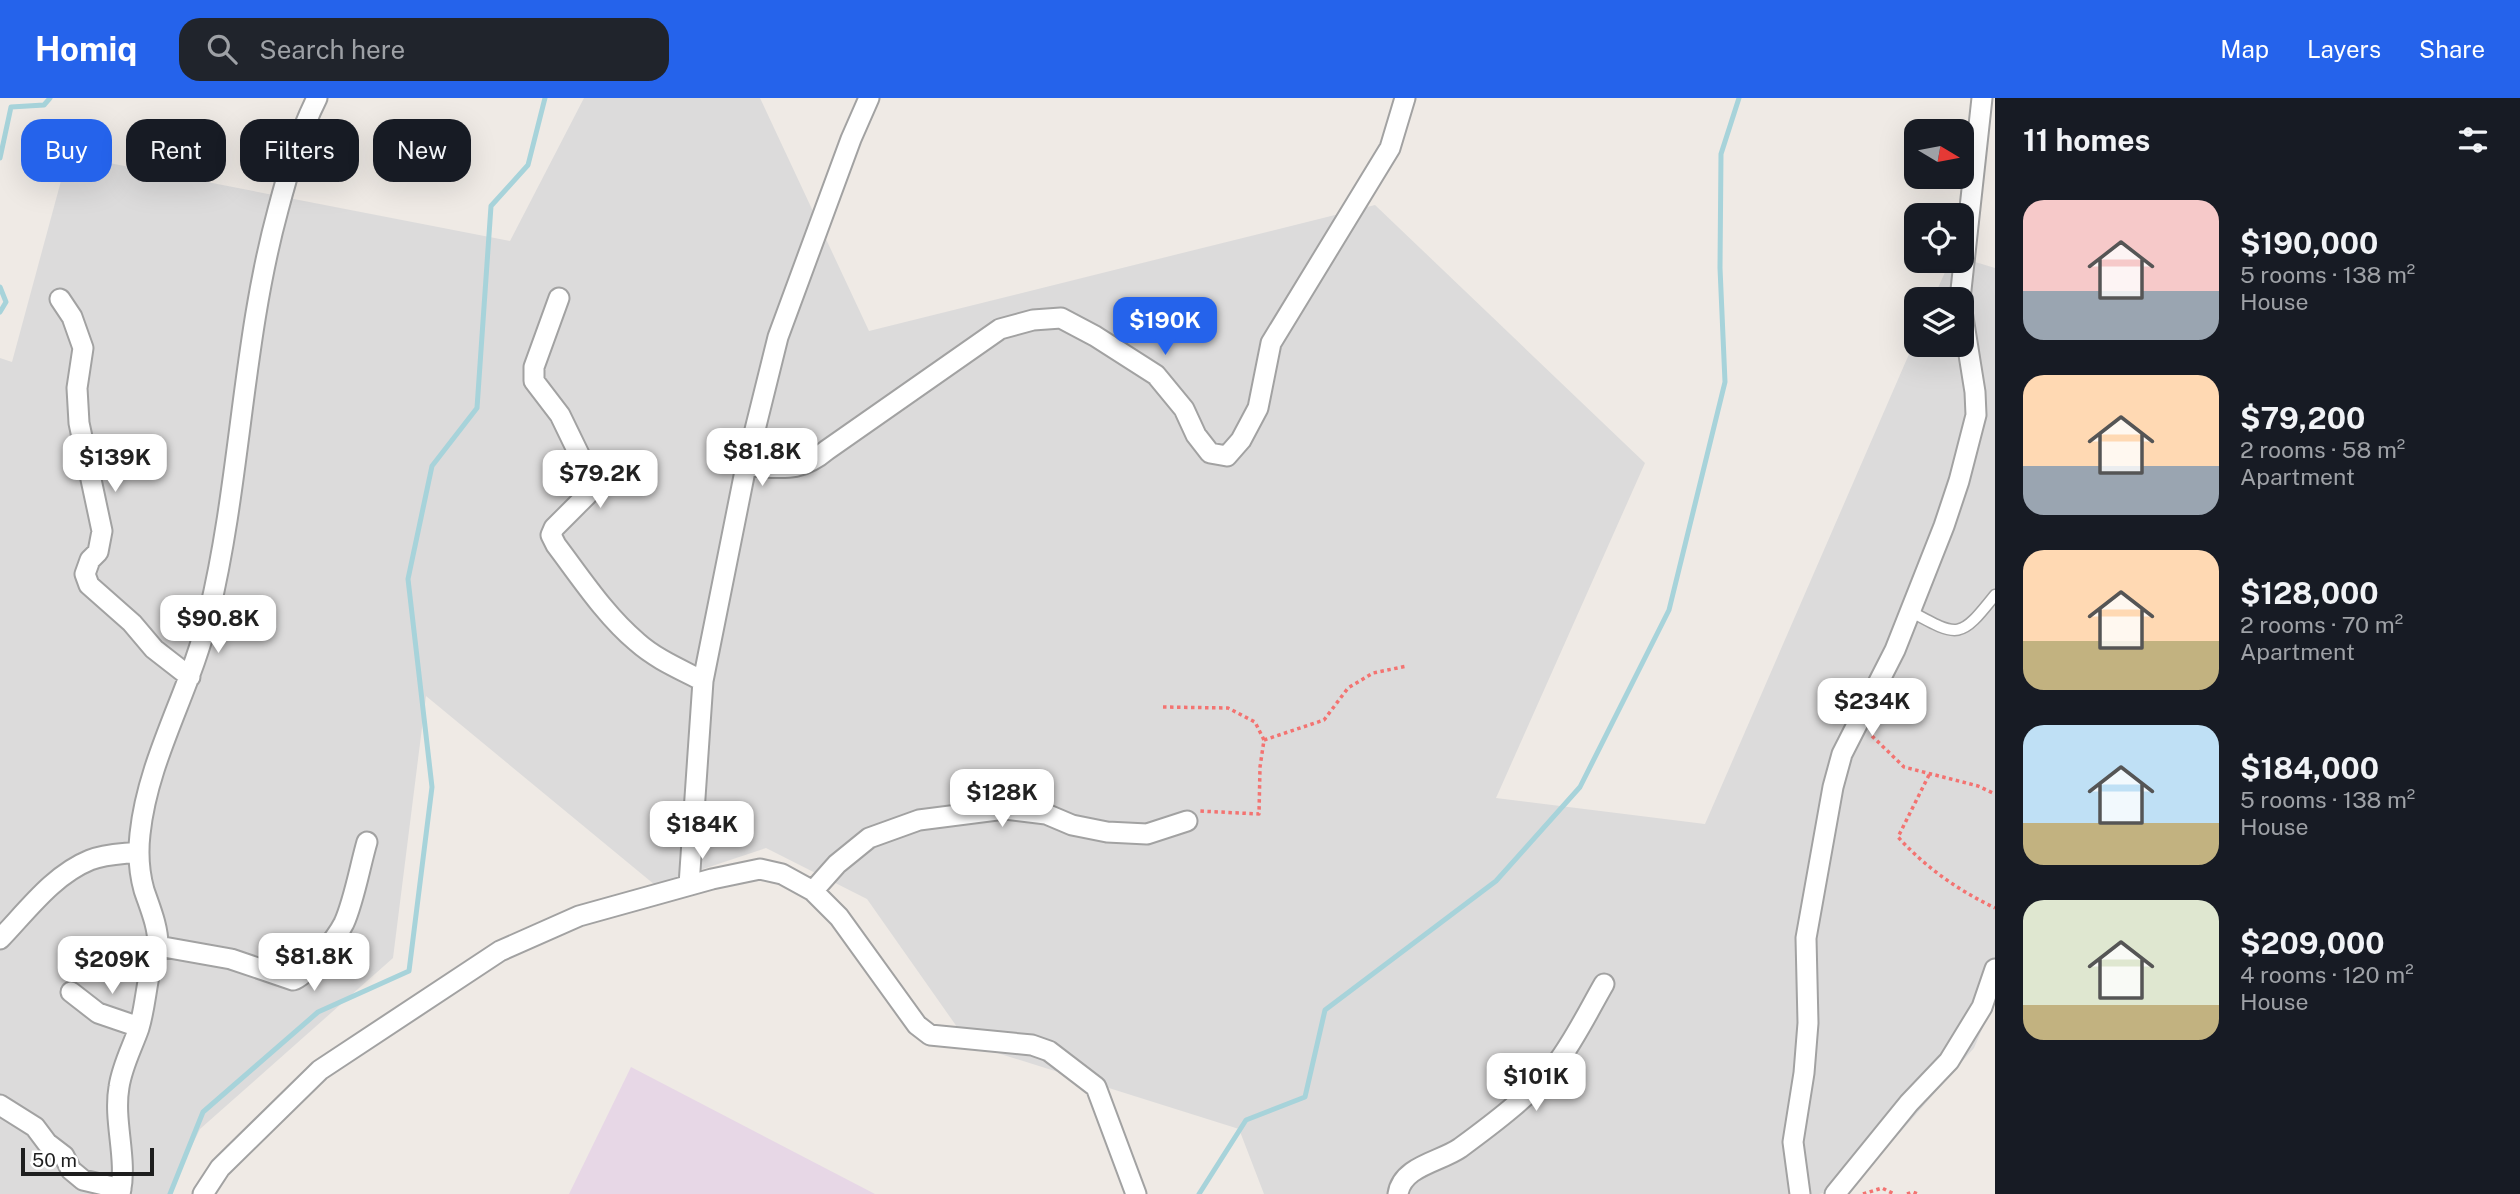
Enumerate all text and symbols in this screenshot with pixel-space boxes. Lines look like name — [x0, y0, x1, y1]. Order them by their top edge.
search box — [179, 18, 669, 81]
text: Homiq — [35, 30, 137, 68]
icon: search — [203, 30, 241, 68]
text: Search here — [259, 34, 405, 65]
text: Map — [2220, 35, 2269, 63]
text: Layers — [2307, 35, 2381, 63]
text: Share — [2419, 35, 2485, 63]
chip: Buy — [21, 119, 112, 182]
chip: Rent — [126, 119, 226, 182]
chip: Filters — [240, 119, 359, 182]
chip: New — [373, 119, 471, 182]
north arrow — [1904, 119, 1974, 189]
map controls — [1904, 119, 1974, 357]
icon: filters — [2454, 121, 2492, 159]
text: 11 homes — [2023, 122, 2150, 158]
button: locate — [1904, 203, 1974, 273]
text: $190,000 — [2240, 225, 2378, 261]
icon: home — [2079, 228, 2163, 312]
text: 5 rooms · 138 m² — [2240, 261, 2415, 288]
button: layers — [1904, 287, 1974, 357]
text: House — [2240, 288, 2308, 315]
pin: $190K — [1116, 298, 1214, 357]
text: $190K — [1129, 306, 1201, 333]
text: $79,200 — [2240, 400, 2365, 436]
icon: home — [2079, 403, 2163, 487]
pin: $81.8K — [705, 428, 819, 488]
pin: $139K — [66, 434, 164, 494]
text: 2 rooms · 58 m² — [2240, 436, 2405, 463]
text: $81.8K — [722, 437, 802, 464]
text: $139K — [79, 443, 151, 470]
pin: $79.2K — [543, 450, 657, 510]
text: $79.2K — [559, 459, 641, 486]
text: Apartment — [2240, 463, 2355, 490]
text: $128,000 — [2240, 575, 2379, 611]
icon: home — [2079, 578, 2163, 662]
pin: $90.8K — [161, 596, 275, 655]
text: $90.8K — [176, 604, 260, 631]
text: 2 rooms · 70 m² — [2240, 611, 2403, 638]
text: Apartment — [2240, 638, 2355, 665]
pin: $234K — [1823, 678, 1921, 738]
text: $234K — [1833, 687, 1911, 714]
text: $184,000 — [2240, 750, 2379, 786]
icon: home — [2079, 753, 2163, 837]
pin: $128K — [953, 770, 1051, 829]
text: $128K — [966, 778, 1038, 805]
text: 5 rooms · 138 m² — [2240, 786, 2415, 813]
pin: $184K — [653, 802, 751, 861]
text: $184K — [666, 810, 738, 837]
text: House — [2240, 813, 2308, 840]
text: $209,000 — [2240, 925, 2385, 961]
icon: home — [2079, 928, 2163, 1012]
pin: $81.8K — [257, 934, 371, 993]
pin: $209K — [63, 936, 161, 996]
text: $81.8K — [274, 942, 354, 969]
text: $209K — [74, 945, 150, 972]
text: 4 rooms · 120 m² — [2240, 961, 2414, 988]
text: House — [2240, 988, 2308, 1015]
pin: $101K — [1487, 1054, 1585, 1113]
text: $101K — [1503, 1062, 1569, 1089]
scale bar — [21, 1145, 154, 1177]
text: 50 m — [32, 1149, 77, 1171]

